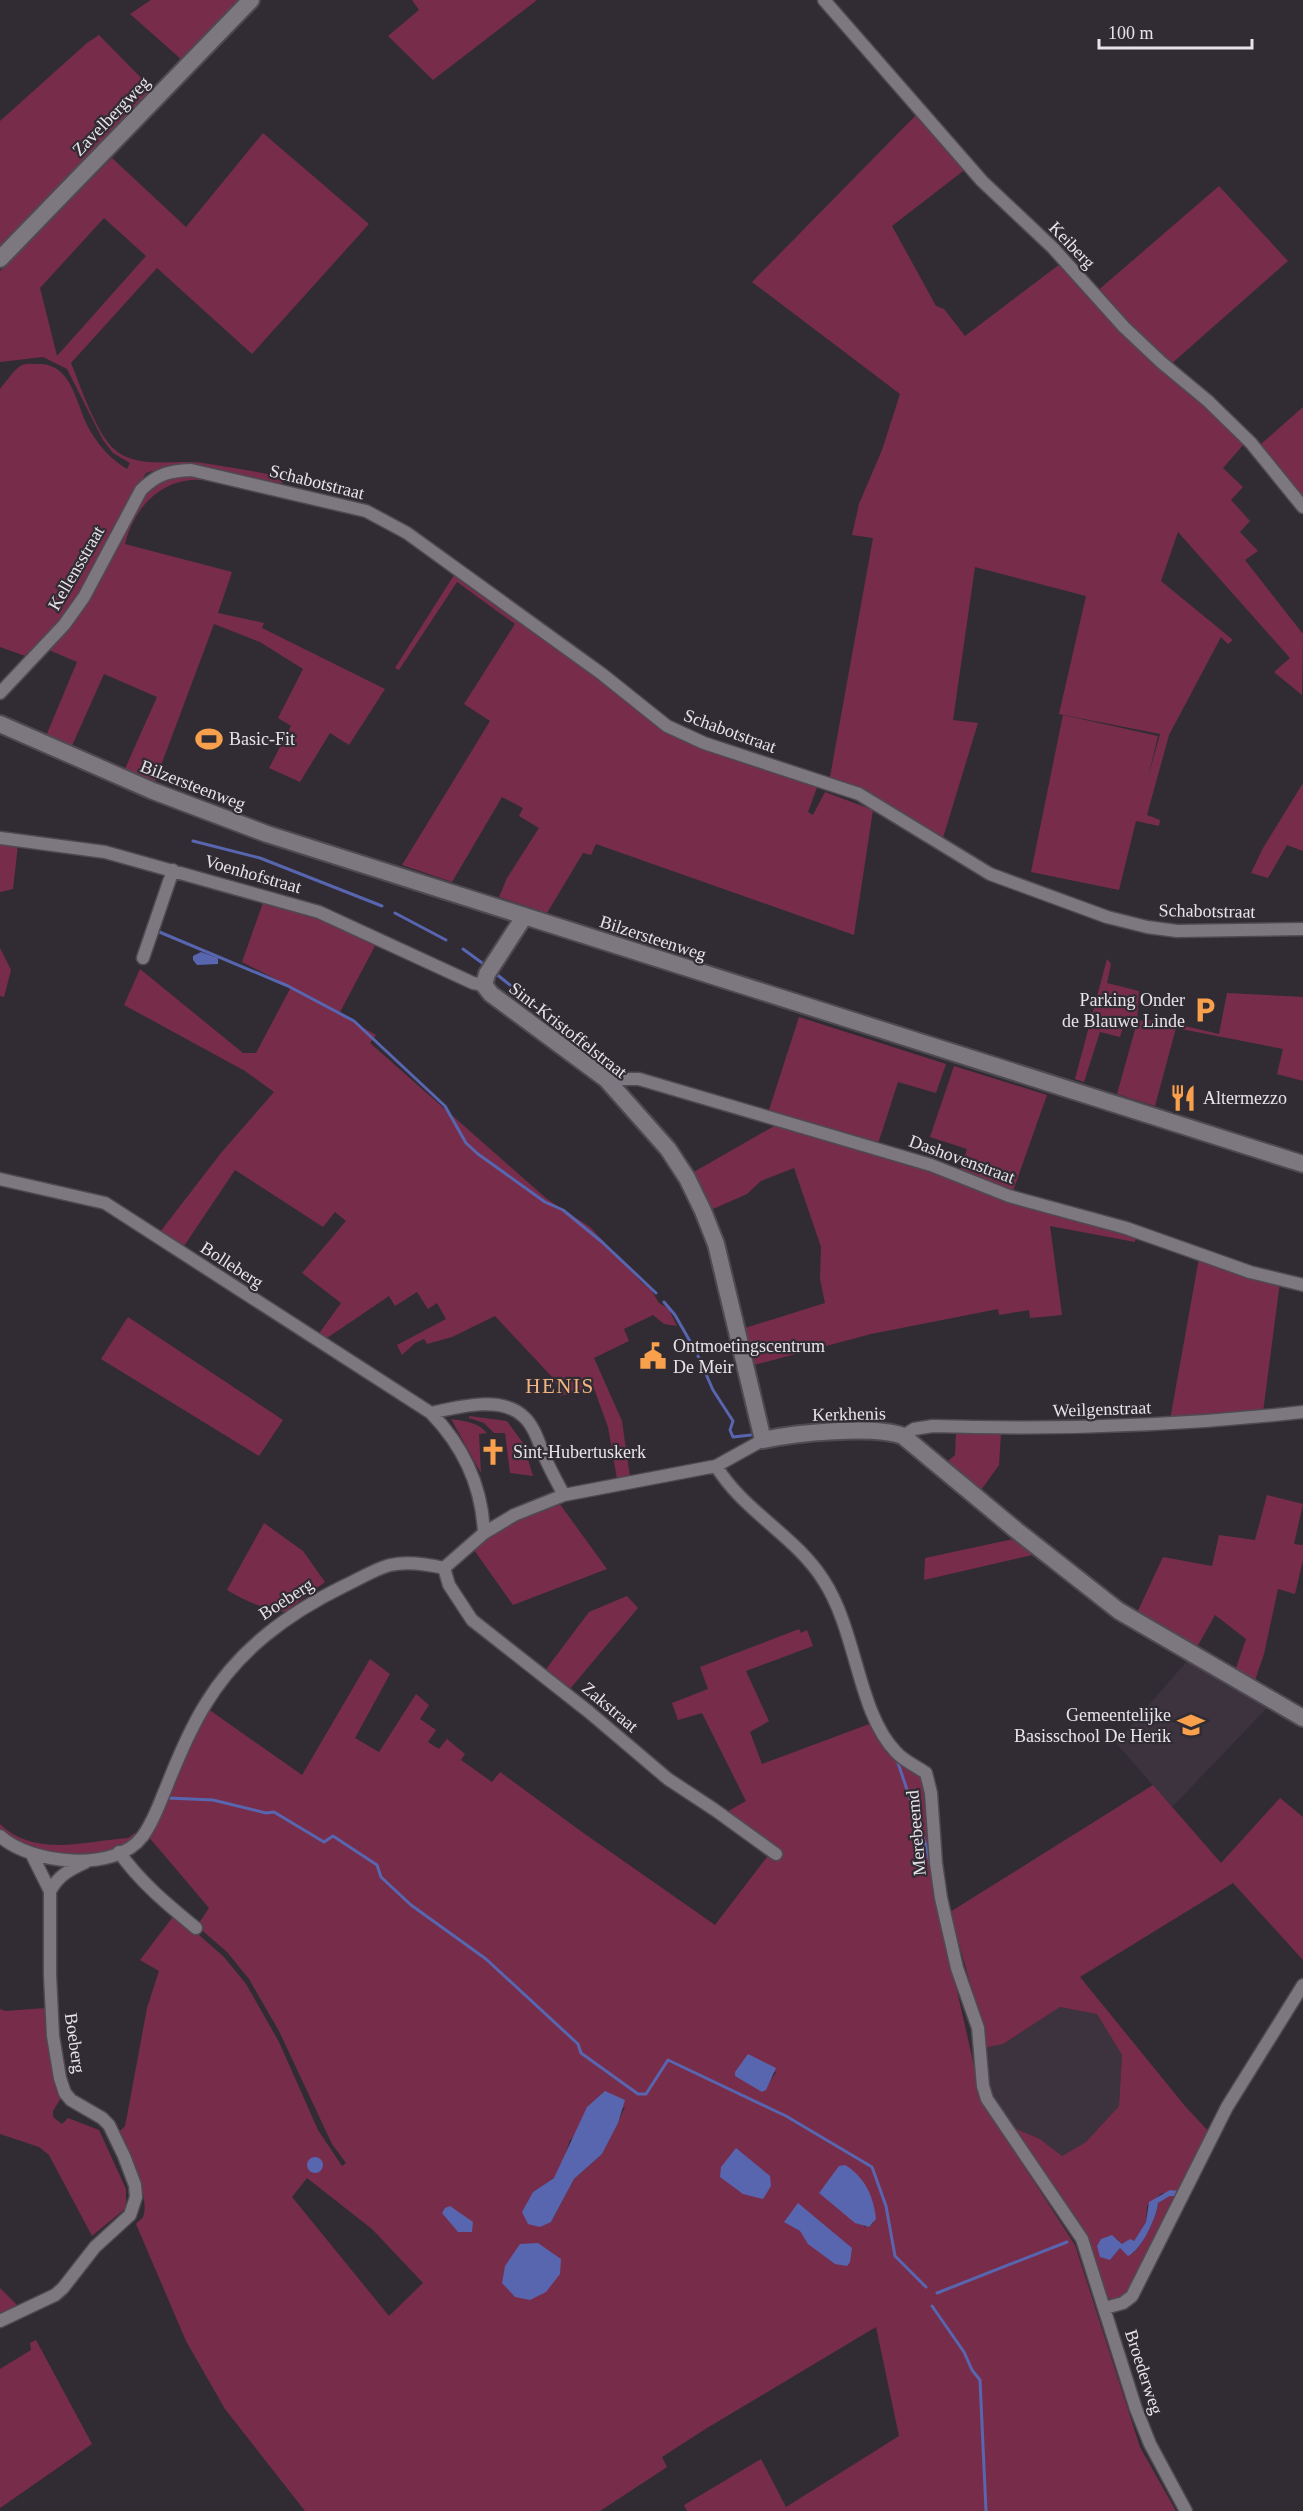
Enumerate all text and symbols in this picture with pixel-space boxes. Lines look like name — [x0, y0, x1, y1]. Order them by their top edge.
scale bar — [1099, 12, 1252, 50]
text: 100 m — [1108, 23, 1154, 43]
street label: Zavelbergweg — [68, 72, 154, 160]
street label: Keiberg — [1045, 217, 1099, 273]
street label: Schabotstraat — [268, 461, 366, 503]
street label: Kellensstraat — [44, 522, 108, 614]
street label: Schabotstraat — [681, 705, 779, 757]
sports icon: Basic-Fit — [194, 724, 224, 754]
place label: Basic-Fit — [229, 729, 295, 749]
street label: Bilzersteenweg — [138, 756, 248, 814]
street label: Voenhofstraat — [202, 851, 304, 897]
street label: Schabotstraat — [1158, 900, 1256, 922]
street label: Bilzersteenweg — [597, 911, 709, 965]
street label: Sint-Kristoffelstraat — [505, 978, 631, 1082]
place label: Parking Onder de Blauwe Linde — [1062, 990, 1185, 1031]
parking icon: Parking Onder de Blauwe Linde — [1190, 995, 1220, 1025]
restaurant icon: Altermezzo — [1168, 1083, 1198, 1113]
place label: Altermezzo — [1203, 1088, 1287, 1108]
street label: Dashovenstraat — [906, 1131, 1018, 1187]
street label: Bolleberg — [197, 1237, 267, 1293]
place label: Ontmoetingscentrum De Meir — [673, 1336, 825, 1377]
public building icon: Ontmoetingscentrum De Meir — [638, 1341, 668, 1371]
district label: HENIS — [525, 1374, 595, 1398]
street label: Weilgenstraat — [1052, 1397, 1152, 1421]
street label: Kerkhenis — [812, 1403, 886, 1425]
church icon: Sint-Hubertuskerk — [478, 1437, 508, 1467]
place label: Sint-Hubertuskerk — [513, 1442, 646, 1462]
street label: Boeberg — [255, 1574, 317, 1624]
street label: Zakstraat — [578, 1678, 642, 1736]
place label: Gemeentelijke Basisschool De Herik — [1014, 1705, 1171, 1746]
school or university icon: Gemeentelijke Basisschool De Herik — [1176, 1710, 1206, 1740]
street label: Merebeemd — [902, 1789, 930, 1877]
street label: Boeberg — [61, 2012, 89, 2074]
street label: Broederweg — [1121, 2327, 1167, 2417]

